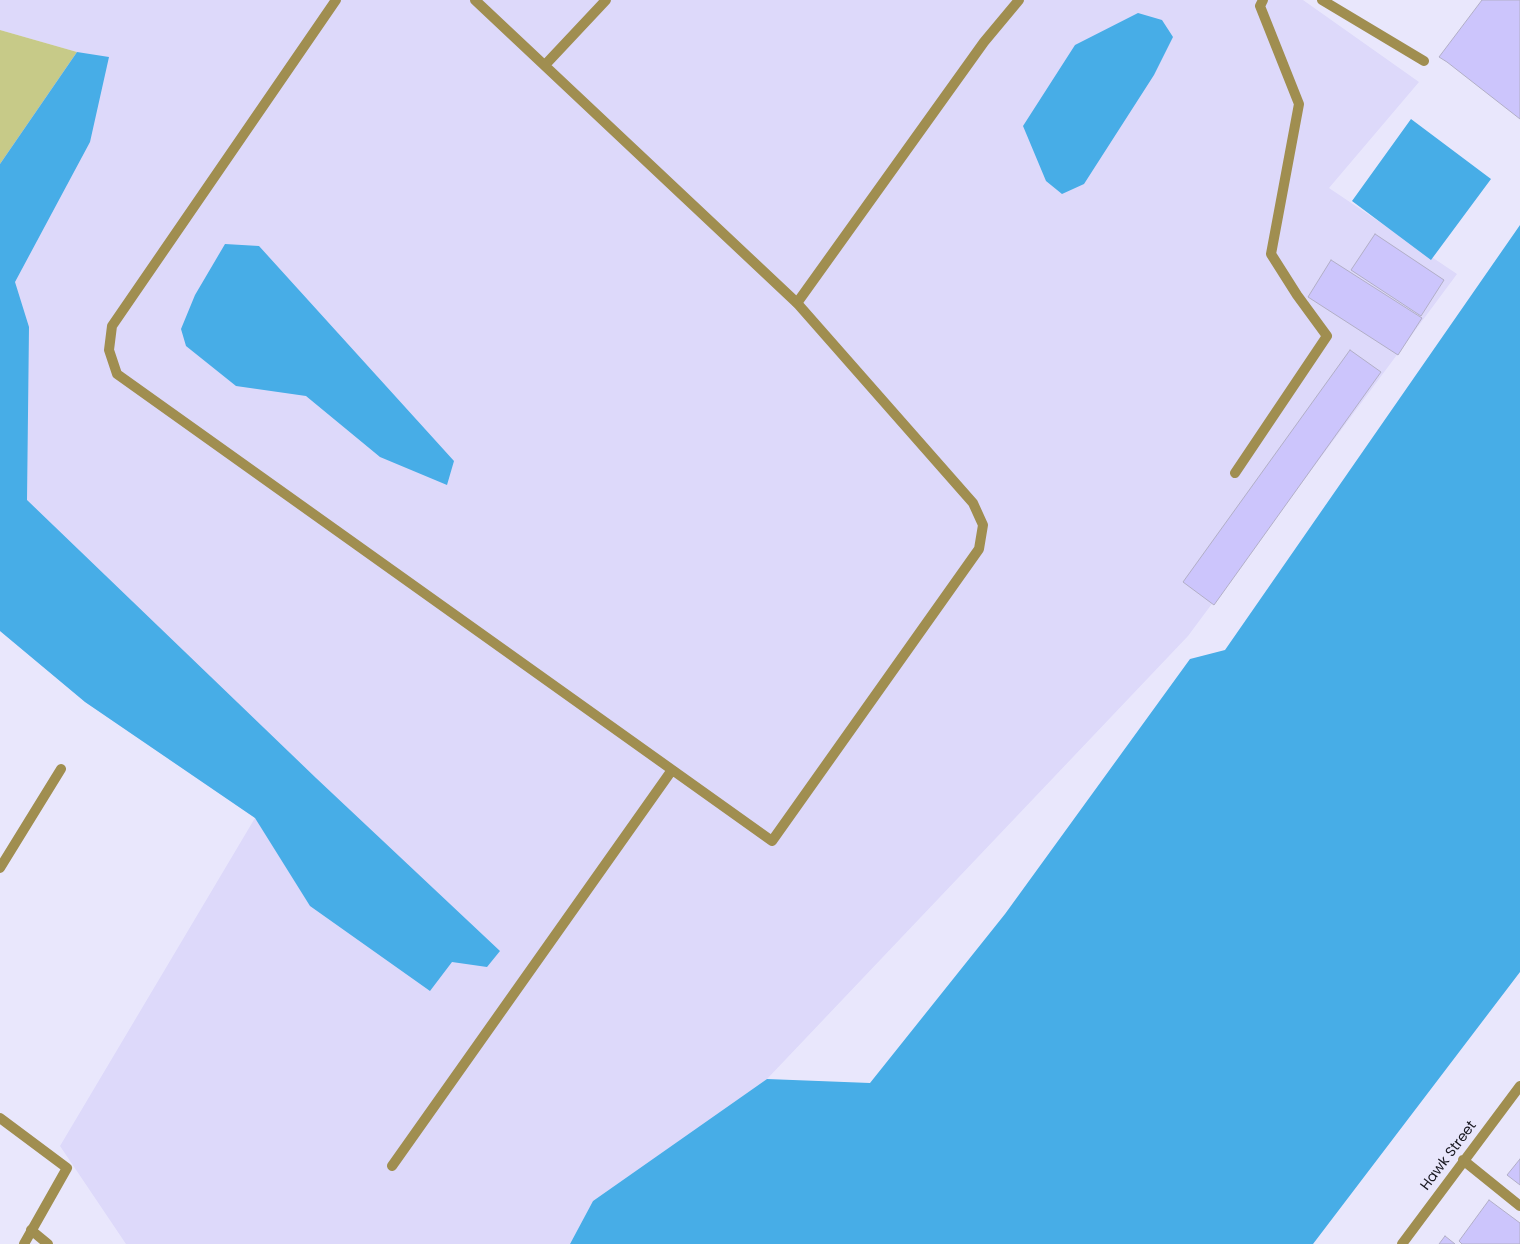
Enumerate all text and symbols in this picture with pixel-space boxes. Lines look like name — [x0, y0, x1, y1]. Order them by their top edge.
street label: Hawk Street — [1417, 1118, 1481, 1194]

